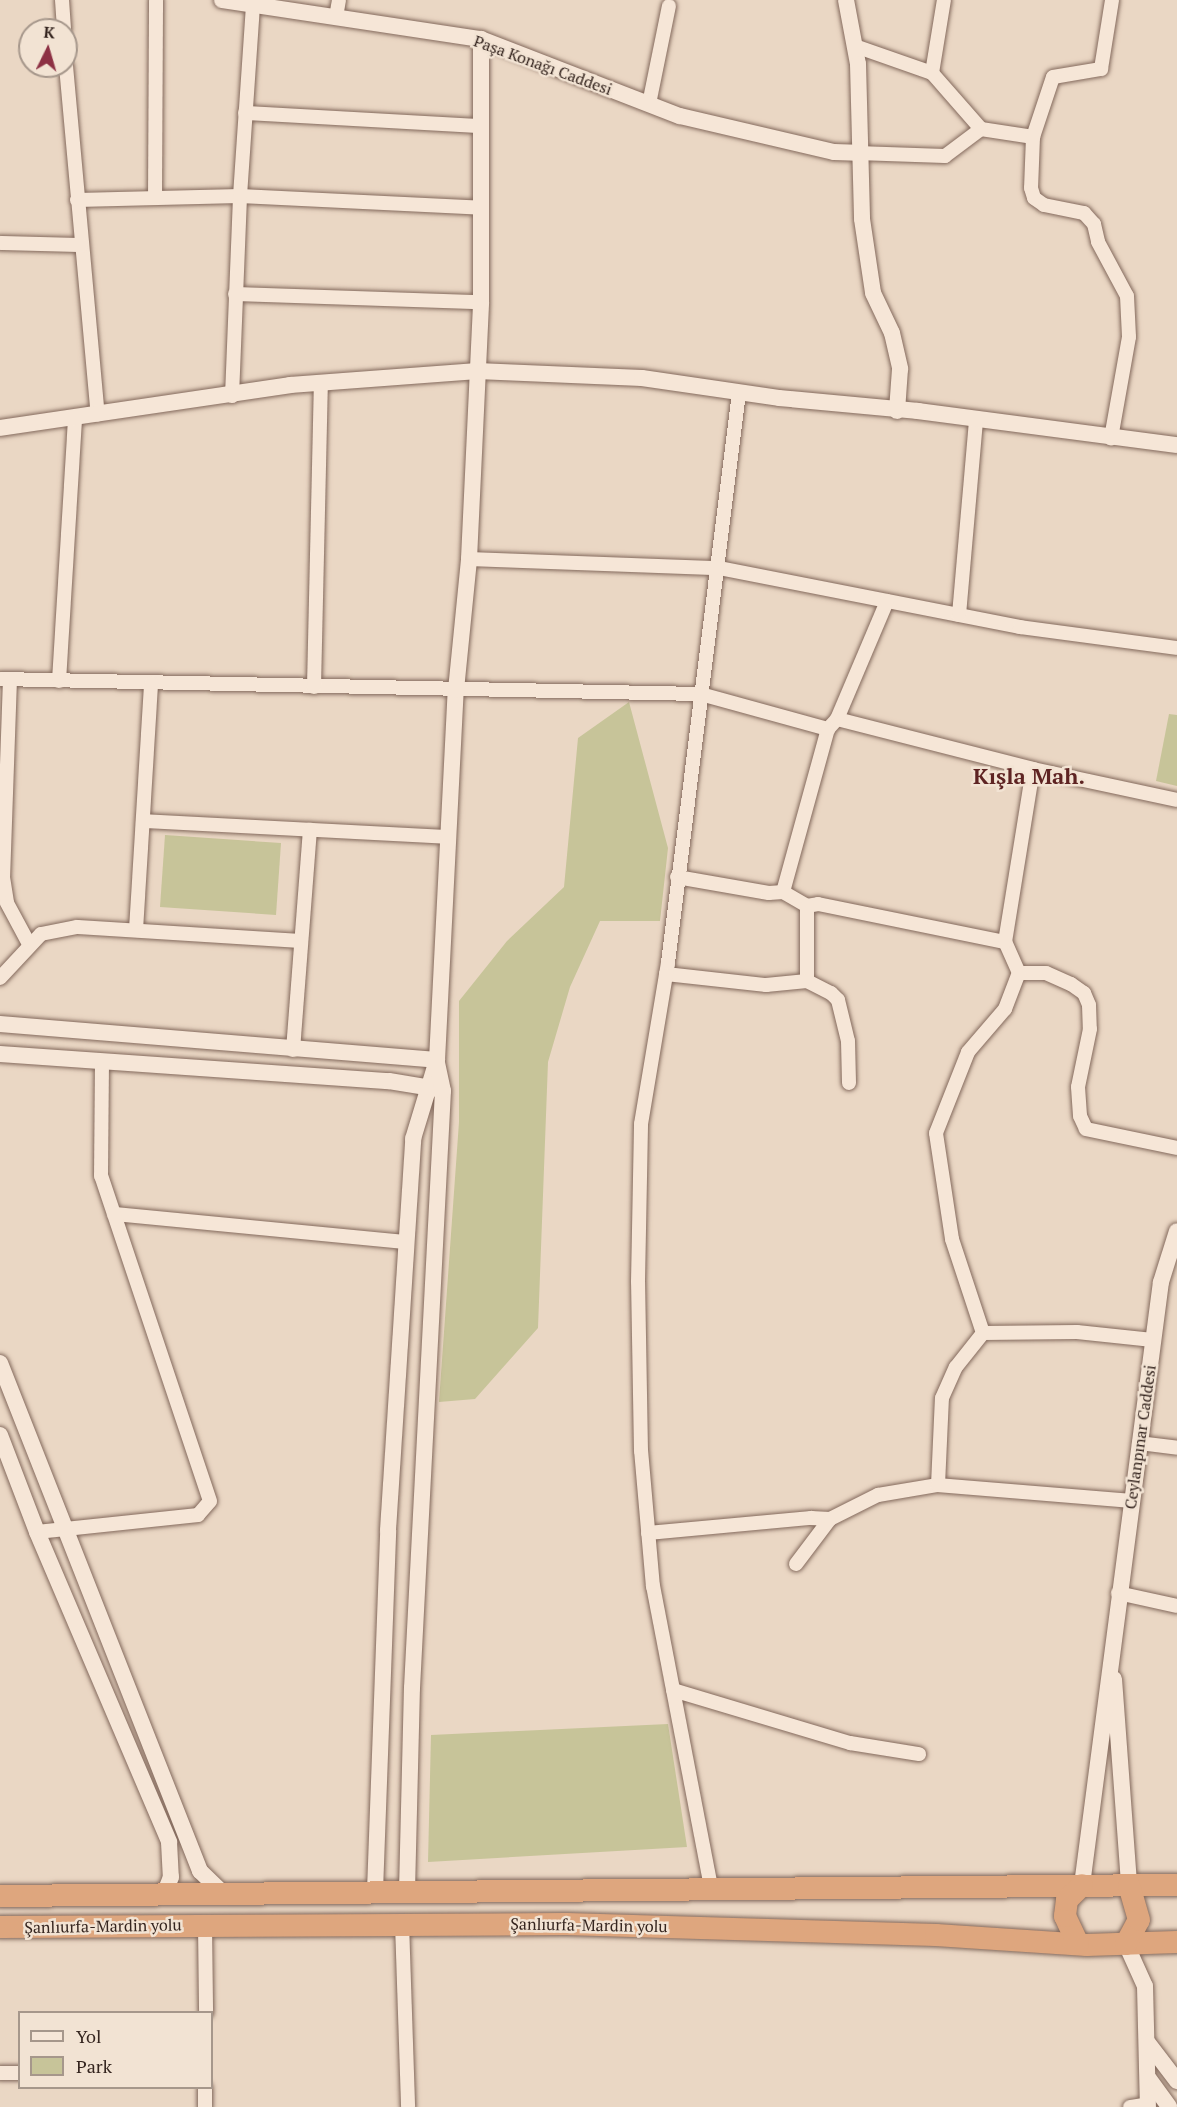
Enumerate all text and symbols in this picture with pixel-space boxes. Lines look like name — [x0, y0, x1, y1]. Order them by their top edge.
north arrow — [18, 18, 78, 78]
text: K — [43, 21, 56, 44]
street label: Paşa Konağı Caddesi — [471, 31, 615, 99]
district label: Kışla Mah. — [973, 763, 1085, 789]
street label: Ceylanpınar Caddesi — [1120, 1364, 1160, 1510]
street label: Şanlıurfa-Mardin yolu — [510, 1914, 668, 1936]
street label: Şanlıurfa-Mardin yolu — [24, 1915, 182, 1937]
legend — [18, 2011, 213, 2089]
text: Yol — [76, 2024, 101, 2048]
text: Park — [76, 2054, 112, 2078]

